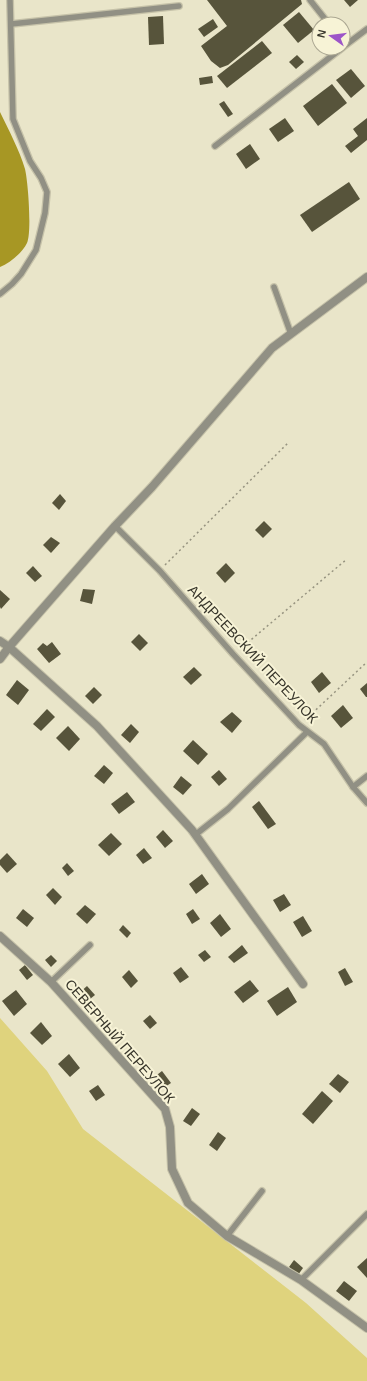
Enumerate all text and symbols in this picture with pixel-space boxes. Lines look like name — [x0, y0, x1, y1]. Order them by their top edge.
north arrow — [311, 16, 351, 56]
text: N — [315, 28, 328, 39]
street label: АНДРЕЕВСКИЙ ПЕРЕУЛОК — [185, 581, 323, 727]
street label: СЕВЕРНЫЙ ПЕРЕУЛОК — [62, 975, 179, 1107]

